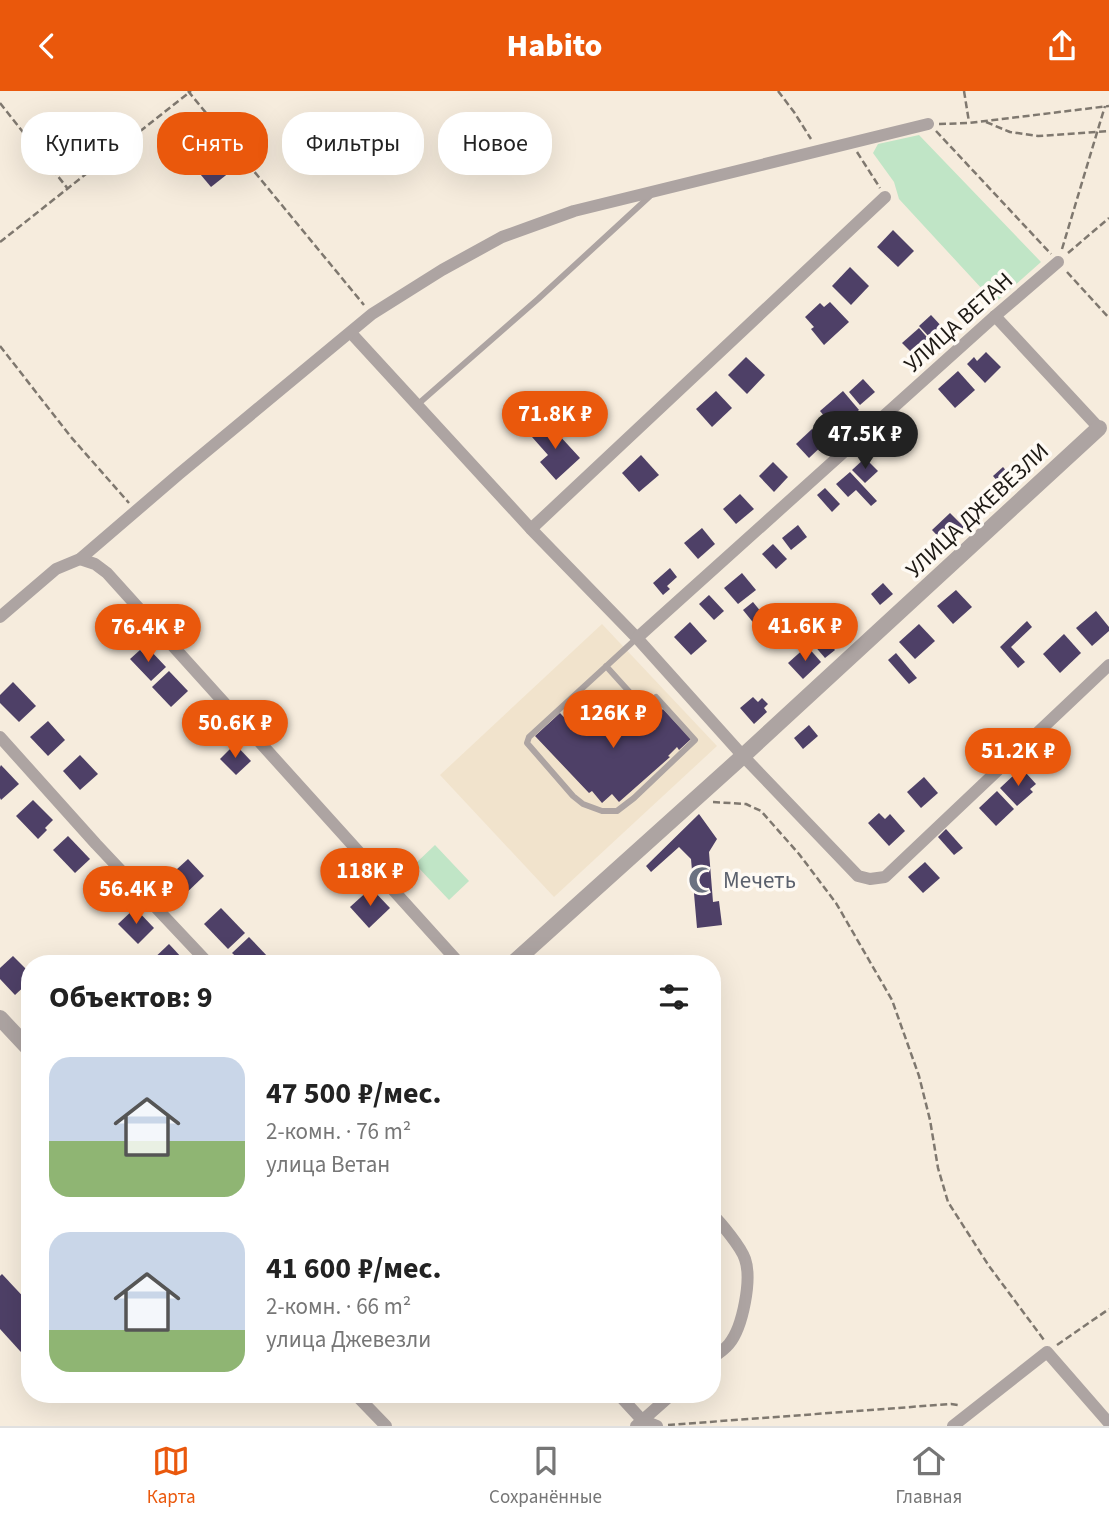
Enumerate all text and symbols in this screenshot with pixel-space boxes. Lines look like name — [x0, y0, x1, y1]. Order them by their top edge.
text: Habito — [507, 23, 602, 69]
icon: back — [28, 27, 66, 65]
icon: share — [1043, 27, 1081, 65]
chip: Купить — [21, 112, 143, 175]
chip: Снять — [157, 112, 268, 175]
chip: Фильтры — [282, 112, 424, 175]
chip: Новое — [438, 112, 552, 175]
street label: УЛИЦА ВЕТАН — [897, 264, 1020, 380]
pin: 71.8K ₽ — [490, 391, 620, 451]
text: 71.8K ₽ — [518, 397, 592, 430]
pin: 47.5K ₽ — [800, 411, 930, 471]
text: 47.5K ₽ — [828, 417, 902, 450]
street label: УЛИЦА ДЖЕВЕЗЛИ — [898, 435, 1056, 586]
pin: 41.6K ₽ — [740, 603, 870, 663]
pin: 76.4K ₽ — [83, 605, 213, 664]
text: 41.6K ₽ — [768, 609, 842, 642]
text: 76.4K ₽ — [111, 610, 185, 643]
pin: 126K ₽ — [556, 691, 670, 750]
text: 126K ₽ — [579, 696, 647, 729]
pin: 50.6K ₽ — [170, 701, 300, 760]
text: 50.6K ₽ — [198, 706, 272, 739]
pin: 51.2K ₽ — [953, 729, 1083, 788]
text: 51.2K ₽ — [981, 734, 1055, 767]
pin: 118K ₽ — [313, 849, 427, 908]
text: 118K ₽ — [336, 854, 404, 887]
place label: Мечеть — [723, 864, 796, 897]
mosque icon: Мечеть — [687, 865, 717, 895]
pin: 56.4K ₽ — [71, 867, 201, 926]
text: 56.4K ₽ — [99, 872, 173, 905]
text: Объектов: 9 — [49, 976, 213, 1019]
icon: filters — [655, 978, 693, 1016]
text: 47 500 ₽/мес. — [266, 1072, 442, 1115]
icon: home — [105, 1085, 189, 1169]
text: 2-комн. · 76 m² — [266, 1115, 411, 1148]
text: улица Ветан — [266, 1148, 390, 1181]
text: 41 600 ₽/мес. — [266, 1247, 442, 1290]
icon: home — [105, 1260, 189, 1344]
text: 2-комн. · 66 m² — [266, 1290, 411, 1323]
text: улица Джевезли — [266, 1323, 431, 1356]
tab: Карта — [147, 1442, 196, 1511]
tab: Сохранённые — [489, 1442, 602, 1511]
tab: Главная — [896, 1442, 962, 1511]

